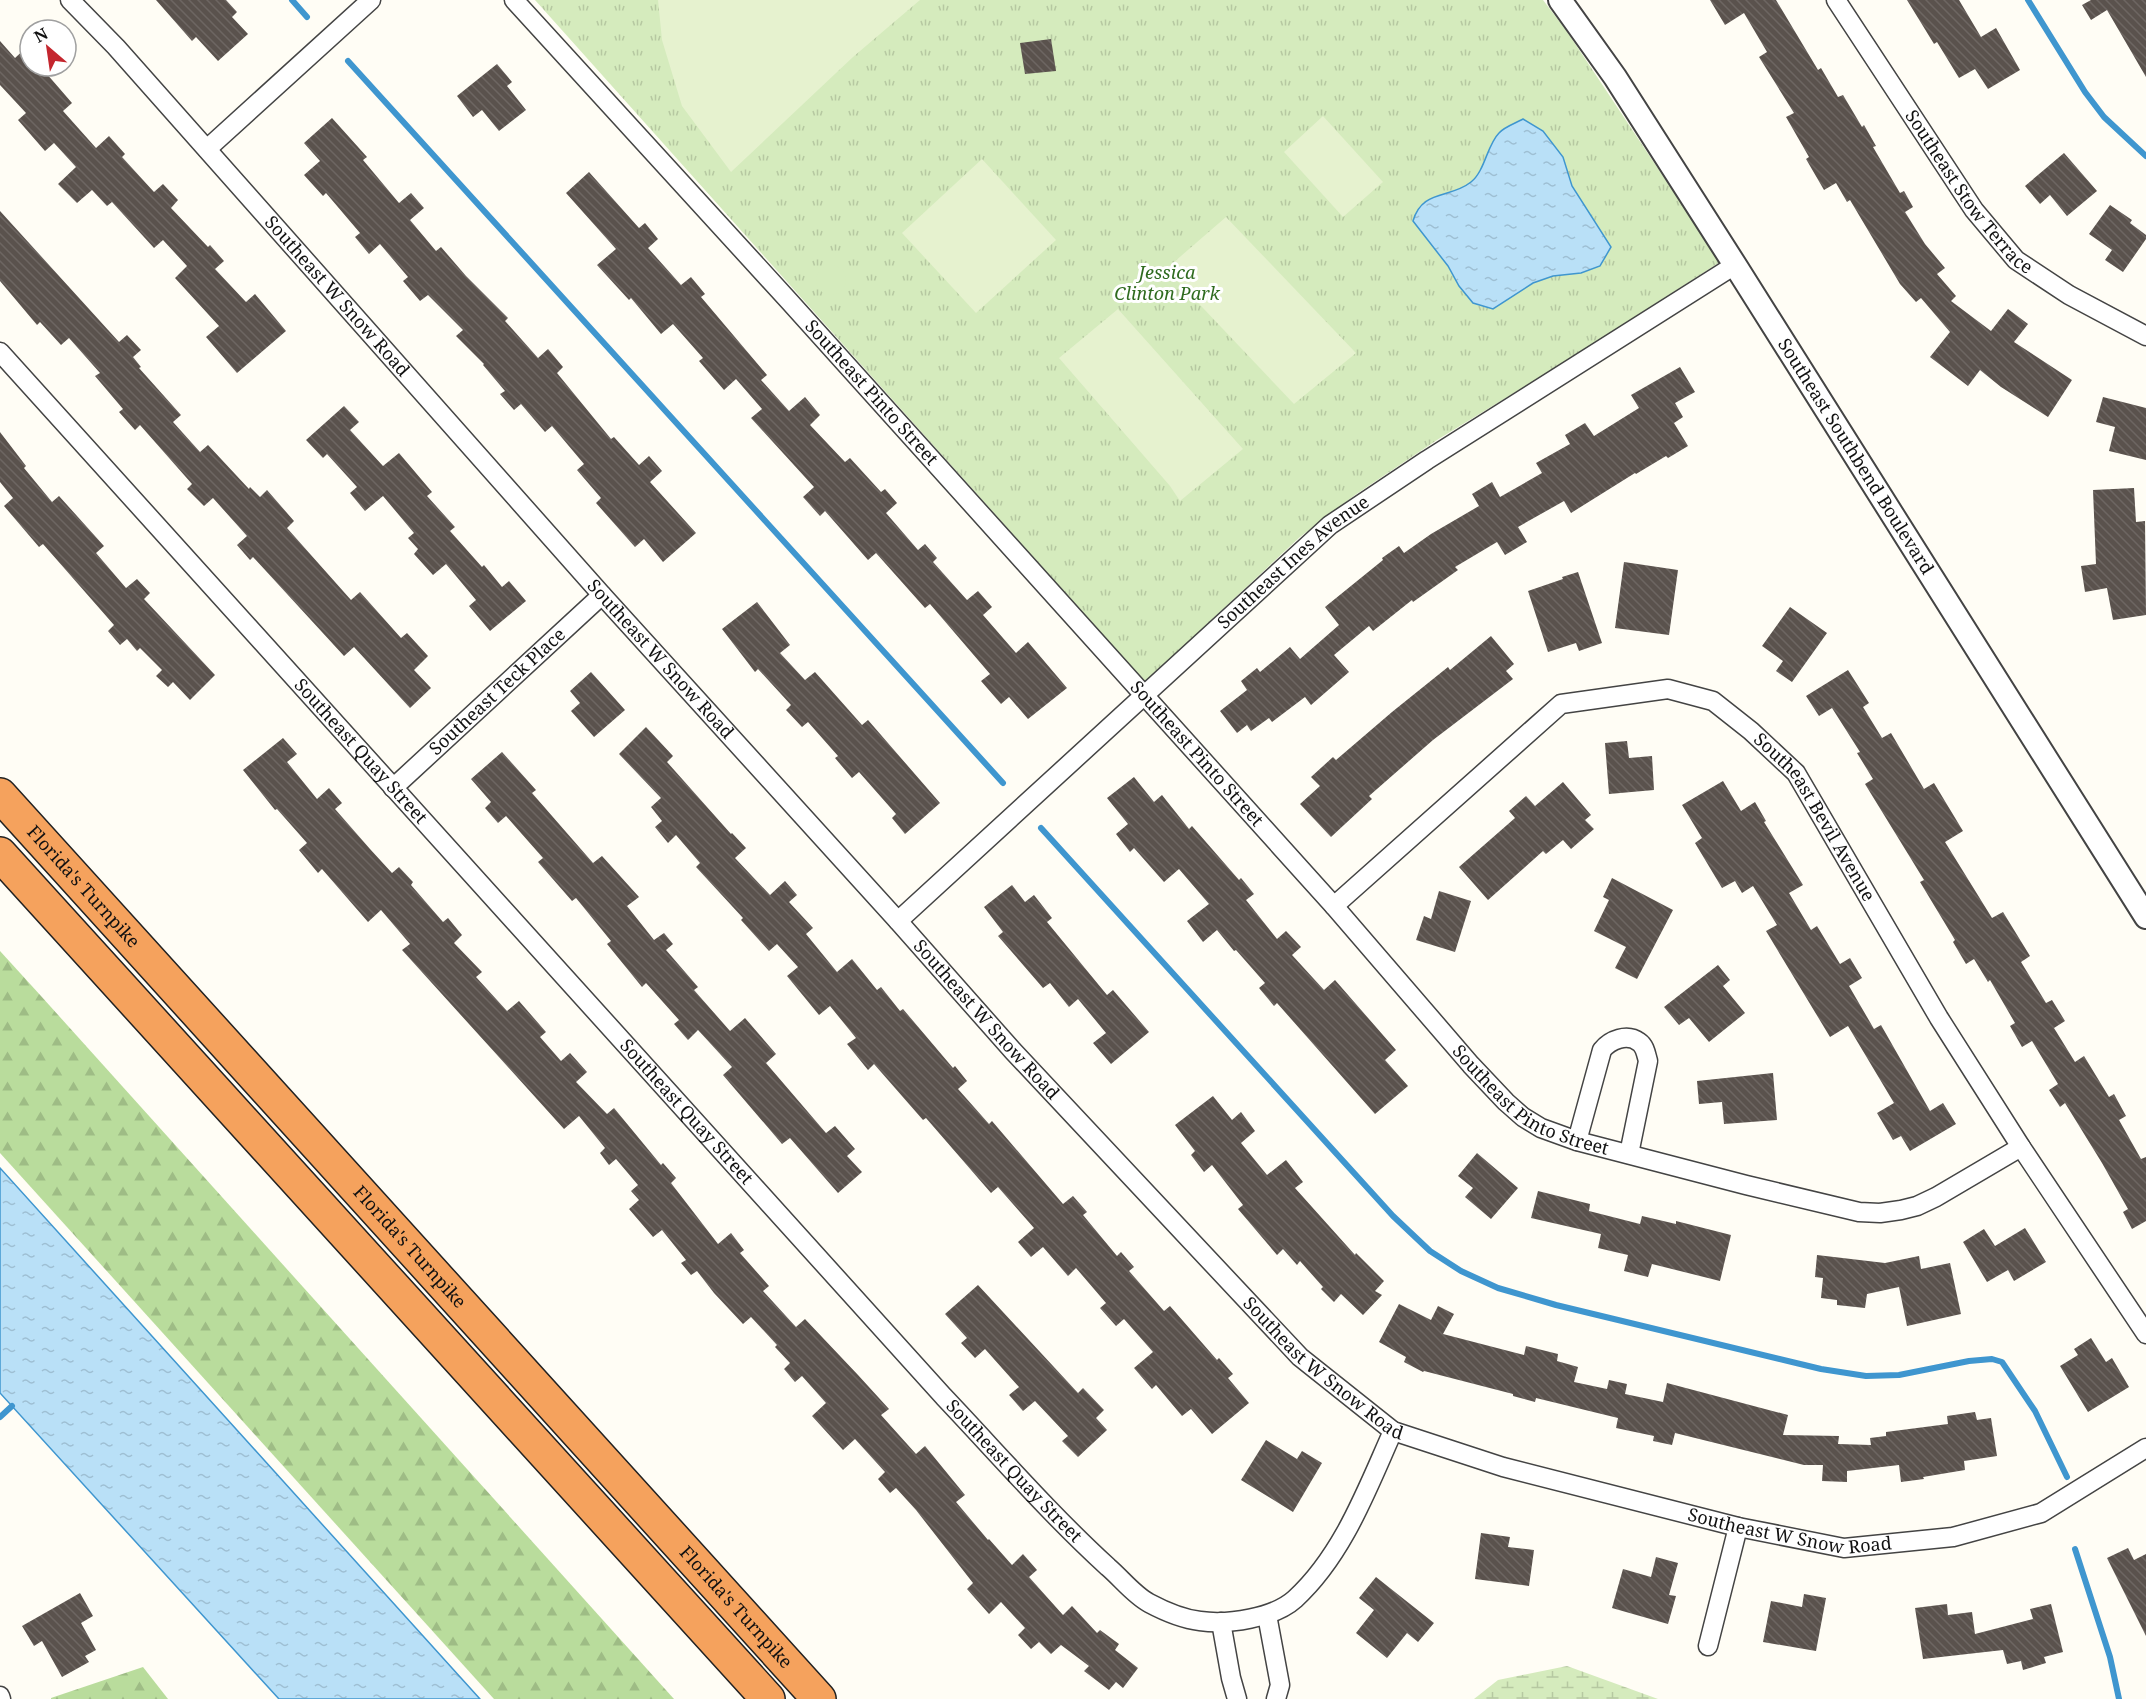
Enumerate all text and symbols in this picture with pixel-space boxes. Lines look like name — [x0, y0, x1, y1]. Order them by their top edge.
north arrow — [18, 18, 78, 78]
text: N — [30, 22, 52, 48]
street label: Southeast Stow Terrace — [1900, 105, 2038, 279]
street label: Southeast W Snow Road — [260, 210, 416, 381]
park label: Jessica Clinton Park — [1114, 260, 1221, 305]
street label: Southeast Pinto Street — [800, 314, 944, 470]
street label: Southeast Southbend Boulevard — [1773, 333, 1940, 579]
street label: Southeast Ines Avenue — [1212, 489, 1373, 634]
street label: Southeast W Snow Road — [583, 574, 740, 743]
street label: Southeast Teck Place — [423, 622, 570, 760]
street label: Southeast Quay Street — [289, 673, 433, 828]
street label: Southeast Pinto Street — [1126, 675, 1269, 831]
street label: Southeast Bevil Avenue — [1749, 727, 1881, 905]
street label: Florida's Turnpike — [22, 820, 146, 953]
street label: Southeast W Snow Road — [909, 934, 1065, 1104]
street label: Southeast Quay Street — [615, 1033, 759, 1189]
street label: Southeast Pinto Street — [1448, 1039, 1612, 1160]
street label: Florida's Turnpike — [349, 1180, 472, 1313]
street label: Southeast W Snow Road — [1238, 1291, 1407, 1445]
street label: Southeast Quay Street — [941, 1394, 1088, 1547]
street label: Southeast W Snow Road — [1685, 1502, 1893, 1559]
street label: Florida's Turnpike — [675, 1540, 798, 1673]

